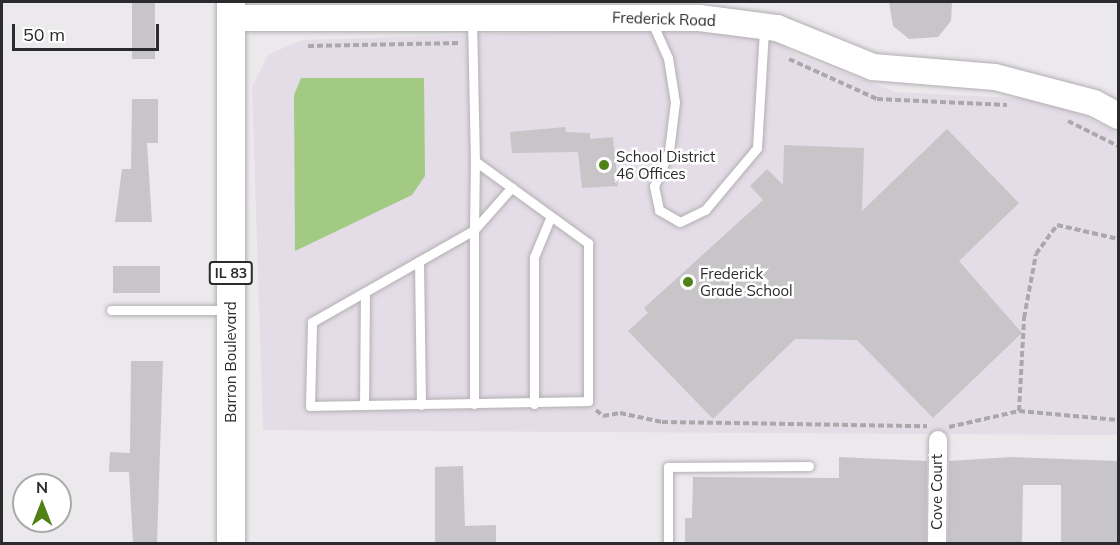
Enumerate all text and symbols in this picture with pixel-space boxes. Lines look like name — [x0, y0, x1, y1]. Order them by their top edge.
street label: Frederick Road — [612, 8, 716, 30]
scale bar — [15, 12, 162, 50]
text: 50 m — [23, 23, 65, 46]
place label: School District 46 Offices — [616, 147, 715, 182]
marker: School District 46 Offices — [597, 158, 611, 172]
road number: IL 83 — [208, 262, 254, 284]
place label: Frederick Grade School — [700, 264, 793, 299]
marker: Frederick Grade School — [681, 275, 695, 289]
street label: Barron Boulevard — [222, 301, 240, 423]
street label: Cove Court — [928, 454, 946, 530]
north arrow — [12, 473, 72, 533]
text: N — [36, 477, 48, 497]

